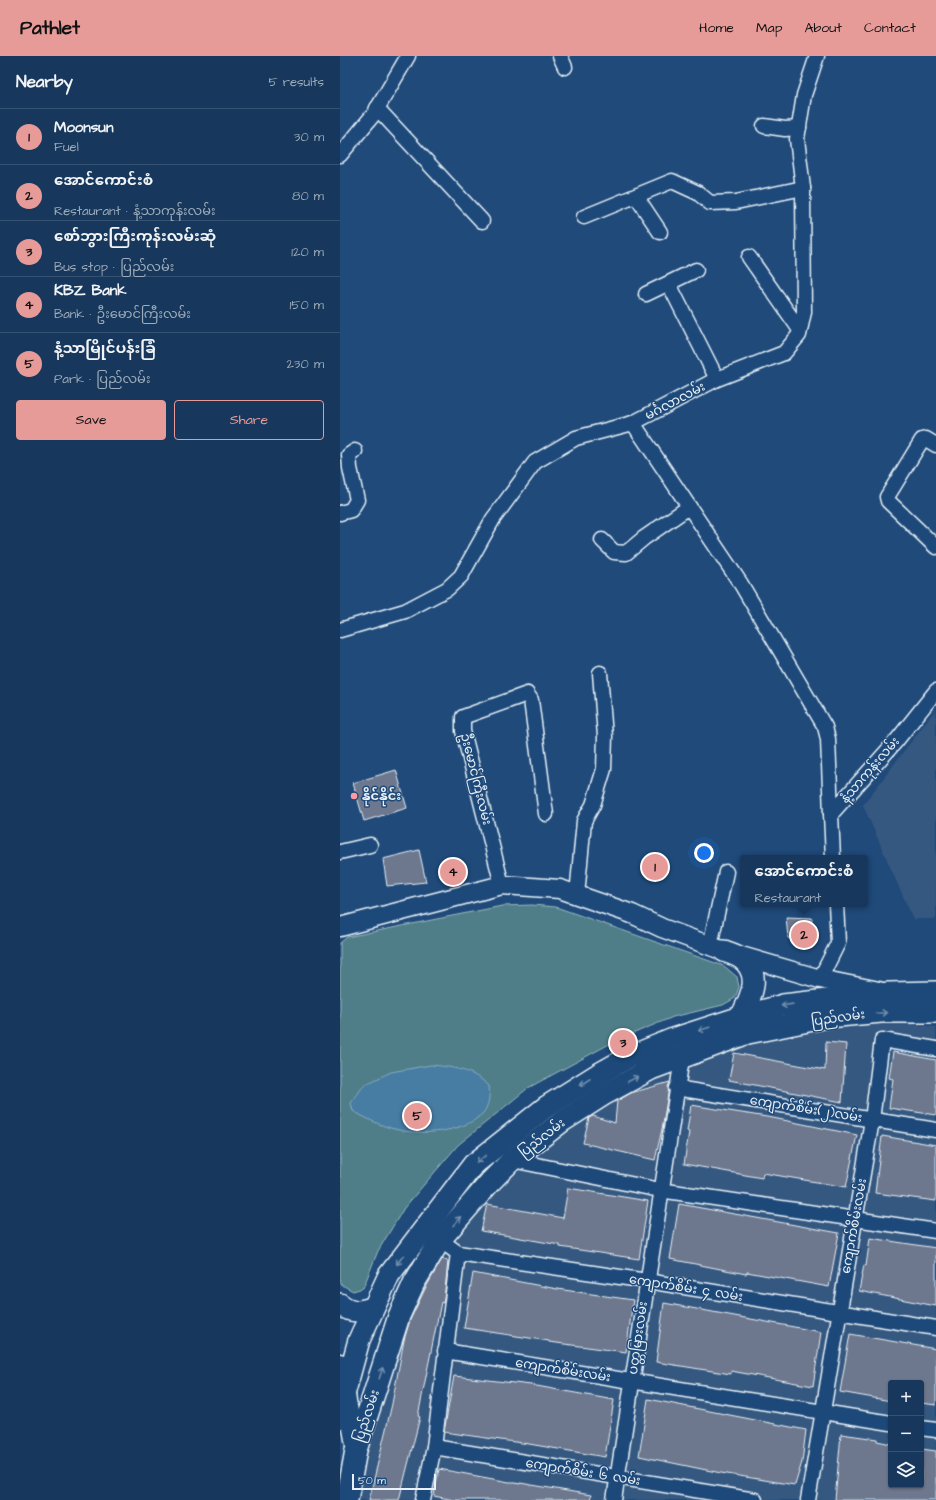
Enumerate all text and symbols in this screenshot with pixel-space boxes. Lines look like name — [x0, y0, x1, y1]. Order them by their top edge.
text: Pathlet — [20, 15, 80, 42]
text: Home — [699, 18, 734, 38]
text: Map — [756, 18, 782, 38]
text: About — [804, 18, 842, 38]
text: Contact — [864, 18, 916, 38]
text: Nearby — [16, 70, 73, 94]
text: 5 results — [268, 73, 324, 91]
text: Moonsun — [54, 117, 113, 138]
text: 1 — [28, 128, 30, 146]
text: 30 m — [294, 128, 324, 146]
text: Fuel — [54, 138, 79, 156]
text: အောင်ကောင်းစံ — [54, 170, 153, 191]
text: 2 — [25, 187, 33, 205]
text: 80 m — [292, 187, 324, 205]
text: Restaurant · နံ့သာကုန်းလမ်း — [54, 202, 216, 220]
text: စော်ဘွားကြီးကုန်းလမ်းဆုံ — [54, 226, 216, 247]
text: 3 — [26, 243, 32, 261]
text: 120 m — [291, 243, 324, 261]
text: Bus stop · ပြည်လမ်း — [54, 258, 174, 276]
text: KBZ Bank — [54, 280, 127, 301]
text: 4 — [25, 296, 33, 314]
text: 150 m — [290, 296, 324, 314]
text: Bank · ဦးမောင်ကြီးလမ်း — [54, 305, 191, 323]
text: နံ့သာမြိုင်ပန်းခြံ — [54, 338, 156, 359]
text: 5 — [24, 355, 34, 373]
text: 230 m — [286, 355, 324, 373]
text: Park · ပြည်လမ်း — [54, 370, 150, 388]
street label: မင်္ဂလာလမ်း — [642, 378, 708, 424]
button: Save — [16, 400, 166, 440]
button: Share — [174, 400, 324, 440]
street label: ဦးမောင်ကြီးလမ်း — [455, 731, 496, 827]
street label: နံ့သာကုန်းလမ်း — [836, 733, 905, 808]
place label: နိုင်နိုင်း — [362, 786, 401, 807]
marker: နိုင်နိုင်း — [349, 791, 359, 801]
your location — [694, 843, 714, 863]
pin: 1 — [642, 852, 668, 882]
popup — [740, 855, 868, 907]
pin: 4 — [440, 857, 466, 887]
text: အောင်ကောင်းစံ — [754, 861, 854, 882]
text: Restaurant — [754, 889, 821, 907]
pin: 2 — [791, 920, 817, 950]
one-way arrow — [781, 1001, 794, 1009]
street label: ပြည်လမ်း — [810, 1005, 866, 1032]
one-way arrow — [874, 1009, 887, 1016]
one-way arrow — [697, 1026, 710, 1033]
pin: 3 — [610, 1028, 636, 1058]
one-way arrow — [627, 1075, 639, 1082]
one-way arrow — [580, 1078, 591, 1086]
street label: ကျောက်စိမ်း(၂)လမ်း — [748, 1091, 864, 1128]
pin: 5 — [404, 1101, 430, 1131]
street label: ပြည်လမ်း — [515, 1114, 569, 1163]
one-way arrow — [475, 1154, 486, 1163]
street label: ကျောက်စိမ်းလမ်း — [837, 1177, 872, 1275]
one-way arrow — [452, 1216, 461, 1226]
one-way arrow — [395, 1254, 404, 1265]
street label: ကျောက်စိမ်း ၄ လမ်း — [628, 1270, 744, 1307]
street label: ပတ္တမြားလမ်း — [624, 1300, 653, 1376]
street label: ကျောက်စိမ်းလမ်း — [514, 1354, 612, 1387]
one-way arrow — [378, 1367, 385, 1380]
map controls — [888, 1380, 924, 1488]
button: + — [888, 1380, 924, 1416]
street label: ပြည်လမ်း — [350, 1387, 385, 1445]
button: − — [888, 1416, 924, 1452]
button: layers — [888, 1452, 924, 1488]
street label: ကျောက်စိမ်း ၆ လမ်း — [524, 1454, 642, 1491]
scale bar — [352, 1472, 436, 1491]
text: 50 m — [358, 1473, 386, 1488]

